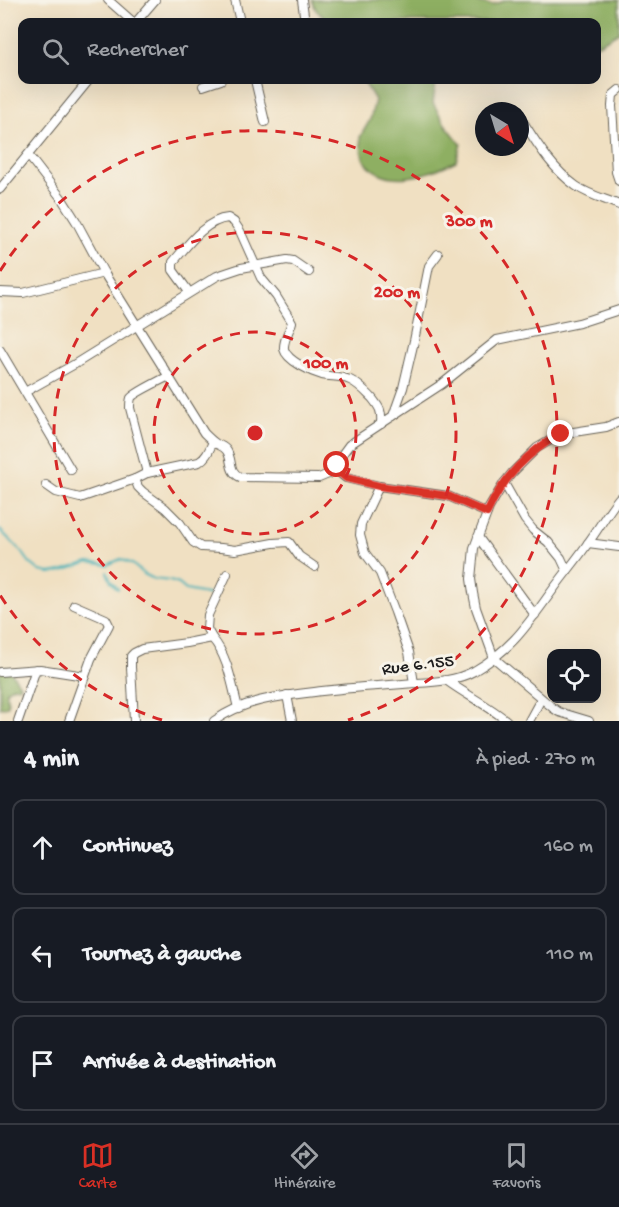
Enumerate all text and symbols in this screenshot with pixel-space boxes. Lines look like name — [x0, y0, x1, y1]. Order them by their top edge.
search box — [18, 18, 601, 84]
icon: search — [39, 35, 72, 68]
text: Rechercher — [87, 38, 187, 64]
north arrow — [475, 102, 529, 156]
text: 300 m — [445, 212, 493, 233]
text: 200 m — [374, 283, 420, 304]
text: 100 m — [303, 354, 349, 375]
route end — [547, 420, 573, 446]
centre of rings — [245, 423, 265, 443]
route start — [323, 451, 349, 477]
map controls — [547, 649, 601, 703]
button: locate — [547, 649, 601, 703]
street label: Rue 6.155 — [381, 651, 455, 681]
text: 4 min — [24, 745, 79, 776]
text: À pied · 270 m — [476, 749, 595, 772]
icon: ahead — [26, 831, 59, 864]
text: Continuez — [83, 834, 172, 860]
text: 160 m — [544, 836, 593, 859]
icon: left — [26, 939, 59, 972]
text: Tournez à gauche — [83, 942, 241, 968]
text: 110 m — [547, 944, 593, 967]
icon: arrive — [26, 1047, 59, 1080]
text: Arrivée à destination — [83, 1050, 276, 1076]
tab: Carte — [79, 1139, 117, 1194]
tab: Itinéraire — [274, 1139, 336, 1194]
tab: Favoris — [493, 1139, 540, 1194]

